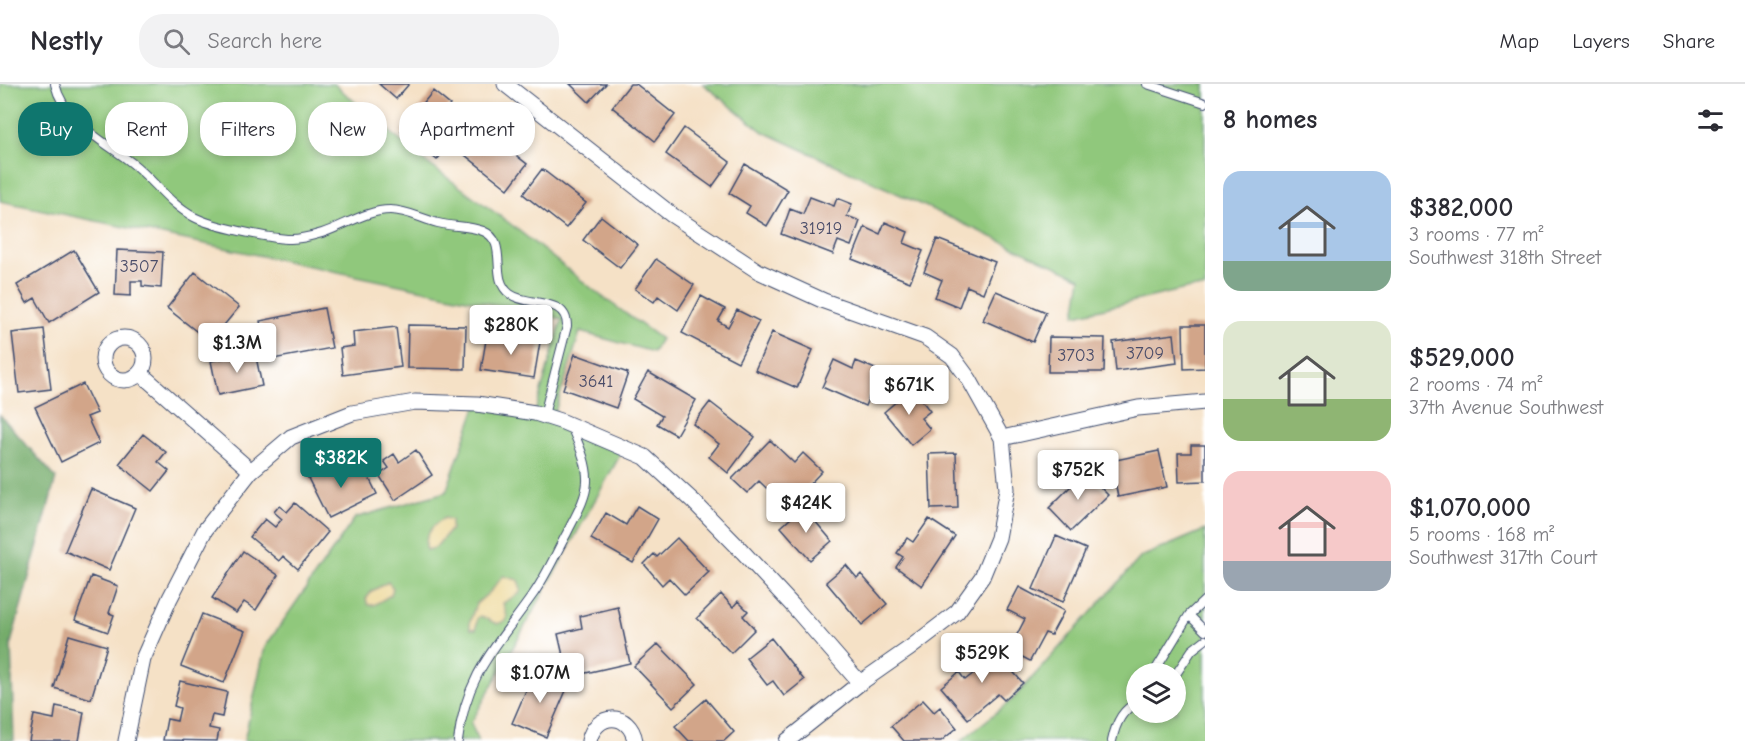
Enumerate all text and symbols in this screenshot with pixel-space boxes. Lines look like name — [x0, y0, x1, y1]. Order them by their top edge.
search box — [139, 14, 559, 68]
text: Nestly — [30, 25, 103, 57]
icon: search — [160, 25, 193, 58]
text: Search here — [208, 28, 322, 54]
text: Map — [1500, 29, 1539, 53]
text: Layers — [1572, 29, 1630, 53]
text: Share — [1663, 29, 1715, 53]
chip: Buy — [18, 102, 93, 156]
chip: Rent — [105, 102, 188, 156]
chip: Filters — [200, 102, 296, 156]
chip: New — [308, 102, 387, 156]
chip: Apartment — [399, 102, 535, 156]
icon: filters — [1694, 104, 1727, 137]
text: 8 homes — [1223, 105, 1317, 135]
text: $382,000 — [1409, 193, 1513, 223]
icon: home — [1271, 195, 1343, 267]
house number: 31919 — [800, 218, 842, 239]
text: 3 rooms · 77 m² — [1409, 223, 1543, 246]
text: Southwest 318th Street — [1409, 246, 1601, 269]
house number: 3507 — [120, 256, 159, 277]
pin: $280K — [469, 305, 553, 356]
text: $280K — [484, 313, 538, 336]
pin: $1.3M — [195, 323, 279, 374]
text: $1.3M — [212, 331, 262, 354]
house number: 3709 — [1126, 343, 1164, 364]
text: $529,000 — [1409, 343, 1515, 373]
house number: 3703 — [1057, 345, 1095, 366]
icon: home — [1271, 345, 1343, 417]
pin: $671K — [867, 365, 951, 416]
house number: 3641 — [579, 371, 613, 392]
text: $671K — [884, 373, 934, 396]
text: 2 rooms · 74 m² — [1409, 373, 1542, 396]
text: 37th Avenue Southwest — [1409, 396, 1603, 419]
pin: $382K — [299, 438, 383, 489]
text: $382K — [314, 446, 368, 469]
pin: $752K — [1036, 450, 1120, 501]
text: $752K — [1052, 458, 1104, 481]
pin: $424K — [764, 483, 848, 534]
text: $424K — [780, 491, 832, 514]
text: $1,070,000 — [1409, 493, 1531, 523]
icon: home — [1271, 495, 1343, 567]
text: 5 rooms · 168 m² — [1409, 523, 1554, 546]
text: Southwest 317th Court — [1409, 546, 1597, 569]
pin: $529K — [940, 633, 1024, 684]
text: $529K — [955, 641, 1009, 664]
pin: $1.07M — [491, 653, 589, 704]
text: $1.07M — [510, 661, 570, 684]
map controls — [1126, 663, 1186, 723]
button: layers — [1126, 663, 1186, 723]

